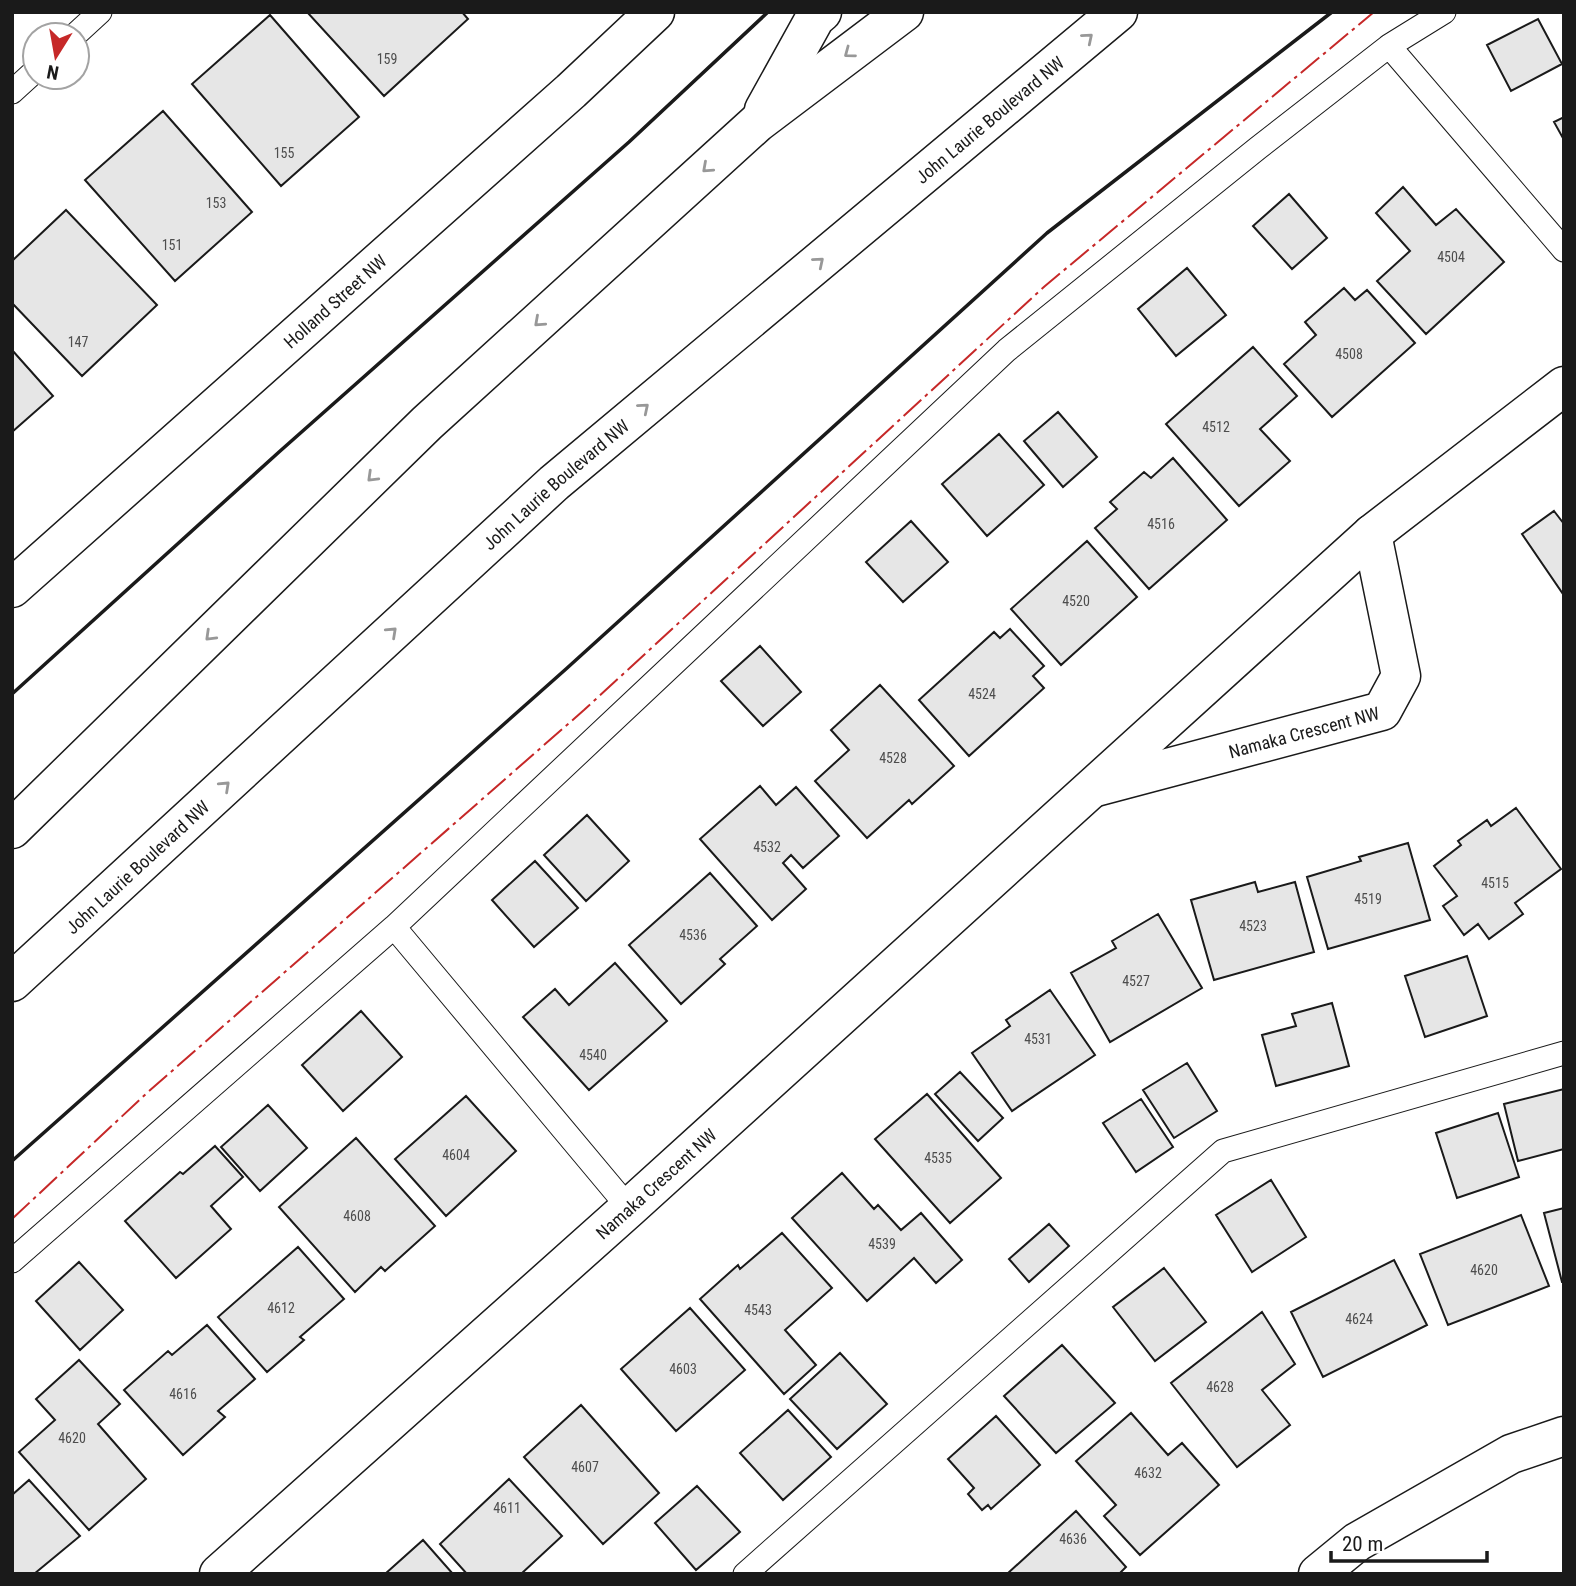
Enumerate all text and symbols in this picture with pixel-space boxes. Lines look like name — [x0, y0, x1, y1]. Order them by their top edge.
north arrow — [21, 21, 91, 91]
one-way arrow — [1079, 34, 1092, 46]
one-way arrow — [844, 45, 857, 58]
house number: 159 — [377, 51, 397, 67]
street label: John Laurie Boulevard NW — [911, 51, 1068, 187]
text: N — [45, 60, 61, 85]
house number: 155 — [274, 145, 294, 161]
one-way arrow — [702, 160, 715, 173]
house number: 153 — [206, 195, 226, 211]
house number: 151 — [162, 237, 182, 253]
house number: 4504 — [1437, 249, 1465, 265]
street label: Holland Street NW — [279, 250, 391, 352]
one-way arrow — [811, 258, 824, 270]
one-way arrow — [534, 313, 547, 326]
house number: 147 — [68, 334, 88, 350]
house number: 4508 — [1335, 346, 1363, 362]
one-way arrow — [636, 404, 649, 416]
street label: John Laurie Boulevard NW — [478, 415, 633, 554]
house number: 4512 — [1202, 419, 1230, 435]
one-way arrow — [368, 468, 381, 481]
house number: 4516 — [1147, 516, 1175, 532]
house number: 4520 — [1062, 593, 1090, 609]
one-way arrow — [205, 627, 218, 640]
one-way arrow — [384, 628, 397, 640]
house number: 4524 — [968, 686, 996, 702]
street label: Namaka Crescent NW — [1226, 702, 1382, 762]
house number: 4528 — [879, 750, 907, 766]
one-way arrow — [217, 782, 230, 794]
street label: John Laurie Boulevard NW — [61, 796, 213, 938]
house number: 4532 — [753, 839, 781, 855]
house number: 4515 — [1481, 875, 1509, 891]
house number: 4519 — [1354, 891, 1382, 907]
house number: 4523 — [1239, 918, 1267, 934]
house number: 4536 — [679, 927, 707, 943]
house number: 4527 — [1122, 973, 1150, 989]
house number: 4531 — [1024, 1031, 1052, 1047]
house number: 4540 — [579, 1047, 607, 1063]
street label: Namaka Crescent NW — [591, 1124, 721, 1243]
house number: 4604 — [442, 1147, 470, 1163]
house number: 4535 — [924, 1150, 952, 1166]
house number: 4608 — [343, 1208, 371, 1224]
house number: 4539 — [868, 1236, 896, 1252]
house number: 4620 — [1470, 1262, 1498, 1278]
house number: 4612 — [267, 1300, 295, 1316]
house number: 4543 — [744, 1302, 772, 1318]
house number: 4624 — [1345, 1311, 1373, 1327]
house number: 4603 — [669, 1361, 697, 1377]
house number: 4628 — [1206, 1379, 1234, 1395]
house number: 4616 — [169, 1386, 197, 1402]
house number: 4620 — [58, 1430, 86, 1446]
house number: 4607 — [571, 1459, 599, 1475]
house number: 4632 — [1134, 1465, 1162, 1481]
house number: 4611 — [493, 1500, 521, 1516]
scale bar — [1331, 1520, 1487, 1564]
house number: 4636 — [1059, 1531, 1087, 1547]
text: 20 m — [1342, 1532, 1383, 1556]

